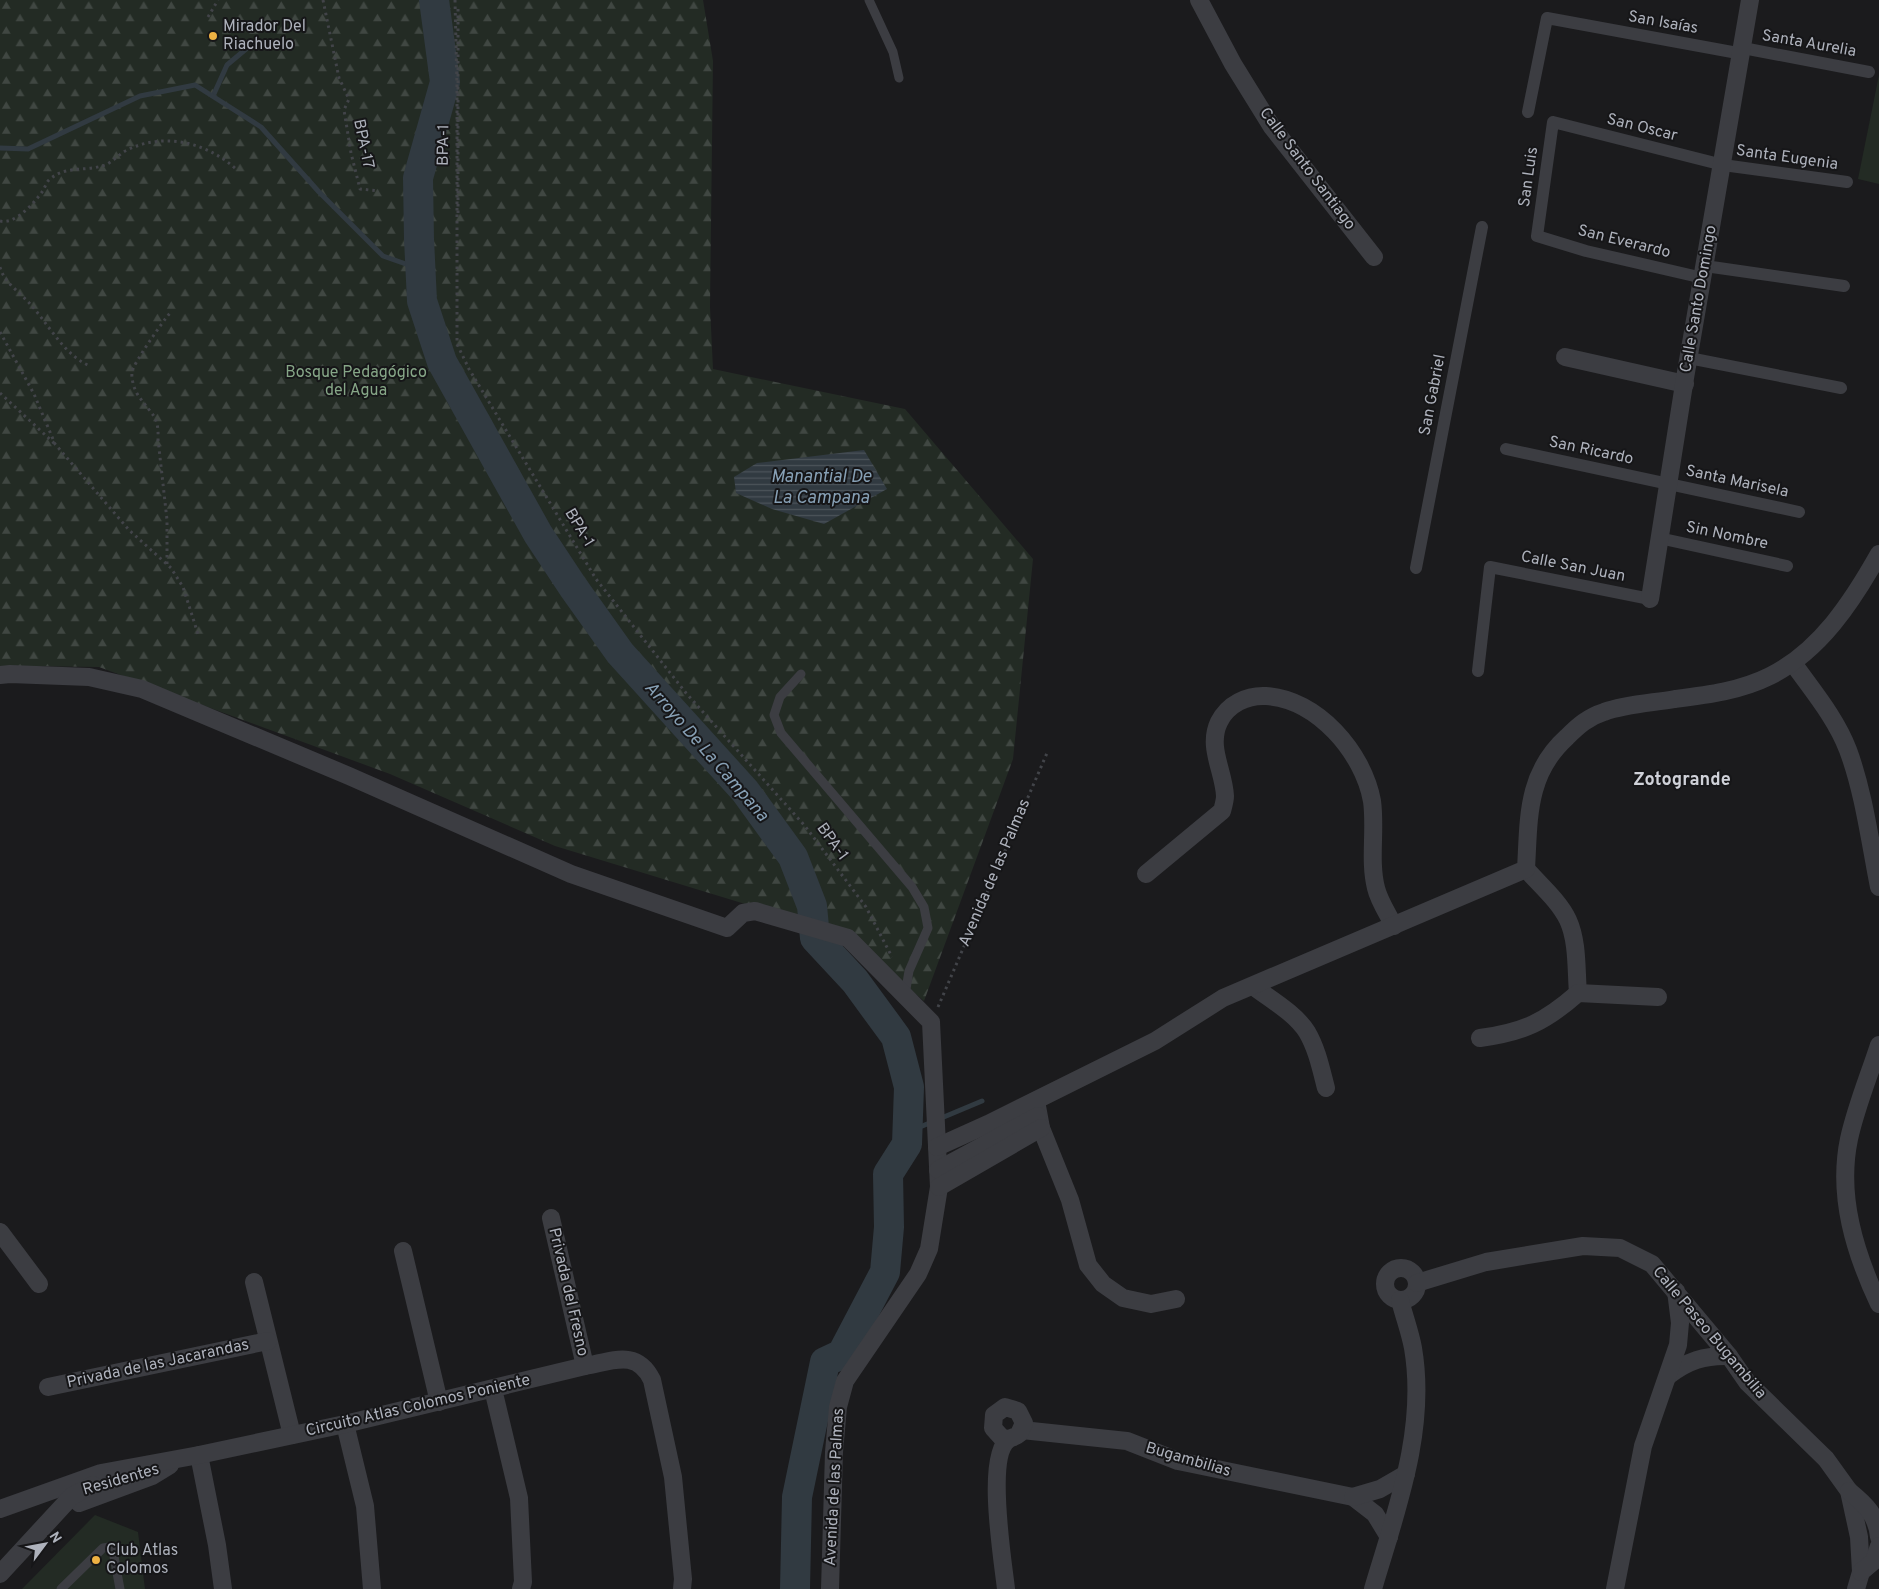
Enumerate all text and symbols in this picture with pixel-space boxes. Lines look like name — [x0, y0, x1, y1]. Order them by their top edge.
street label: San Isaías — [1626, 7, 1700, 39]
place label: Mirador Del Riachuelo — [223, 17, 306, 55]
street label: Santa Aurelia — [1760, 26, 1858, 62]
marker: Mirador Del Riachuelo — [207, 30, 219, 42]
street label: Calle Santo Santiago — [1254, 104, 1360, 234]
street label: San Oscar — [1605, 110, 1679, 146]
street label: BPA-17 — [348, 117, 378, 171]
street label: BPA-1 — [434, 124, 454, 166]
street label: Santa Eugenia — [1735, 141, 1839, 175]
street label: San Luis — [1515, 146, 1543, 208]
street label: San Everardo — [1576, 221, 1673, 263]
street label: Calle Santo Domingo — [1676, 224, 1722, 374]
street label: San Gabriel — [1415, 353, 1451, 437]
park label: Bosque Pedagógico del Agua — [285, 363, 427, 401]
street label: San Ricardo — [1547, 432, 1635, 470]
street label: Santa Marisela — [1684, 461, 1790, 503]
water label: Manantial De La Campana — [771, 466, 872, 510]
street label: BPA-1 — [560, 505, 598, 551]
street label: Sin Nombre — [1684, 518, 1770, 554]
street label: Calle San Juan — [1519, 547, 1627, 587]
water label: Arroyo De La Campana — [639, 677, 774, 827]
district label: Zotogrande — [1633, 769, 1731, 792]
street label: Avenida de las Palmas — [955, 796, 1035, 950]
street label: BPA-1 — [812, 819, 852, 865]
street label: Privada del Fresno — [543, 1226, 593, 1358]
street label: Calle Paseo Bugambilia — [1648, 1263, 1770, 1403]
street label: Privada de las Jacarandas — [65, 1335, 251, 1393]
street label: Circuito Atlas Colomos Poniente — [304, 1370, 532, 1442]
street label: Avenida de las Palmas — [821, 1407, 849, 1567]
street label: Bugambilias — [1143, 1438, 1233, 1482]
street label: Residentes — [80, 1460, 162, 1500]
north arrow — [20, 1519, 70, 1569]
text: N — [45, 1529, 65, 1547]
place label: Club Atlas Colomos — [106, 1541, 178, 1579]
marker: Club Atlas Colomos — [90, 1554, 102, 1566]

